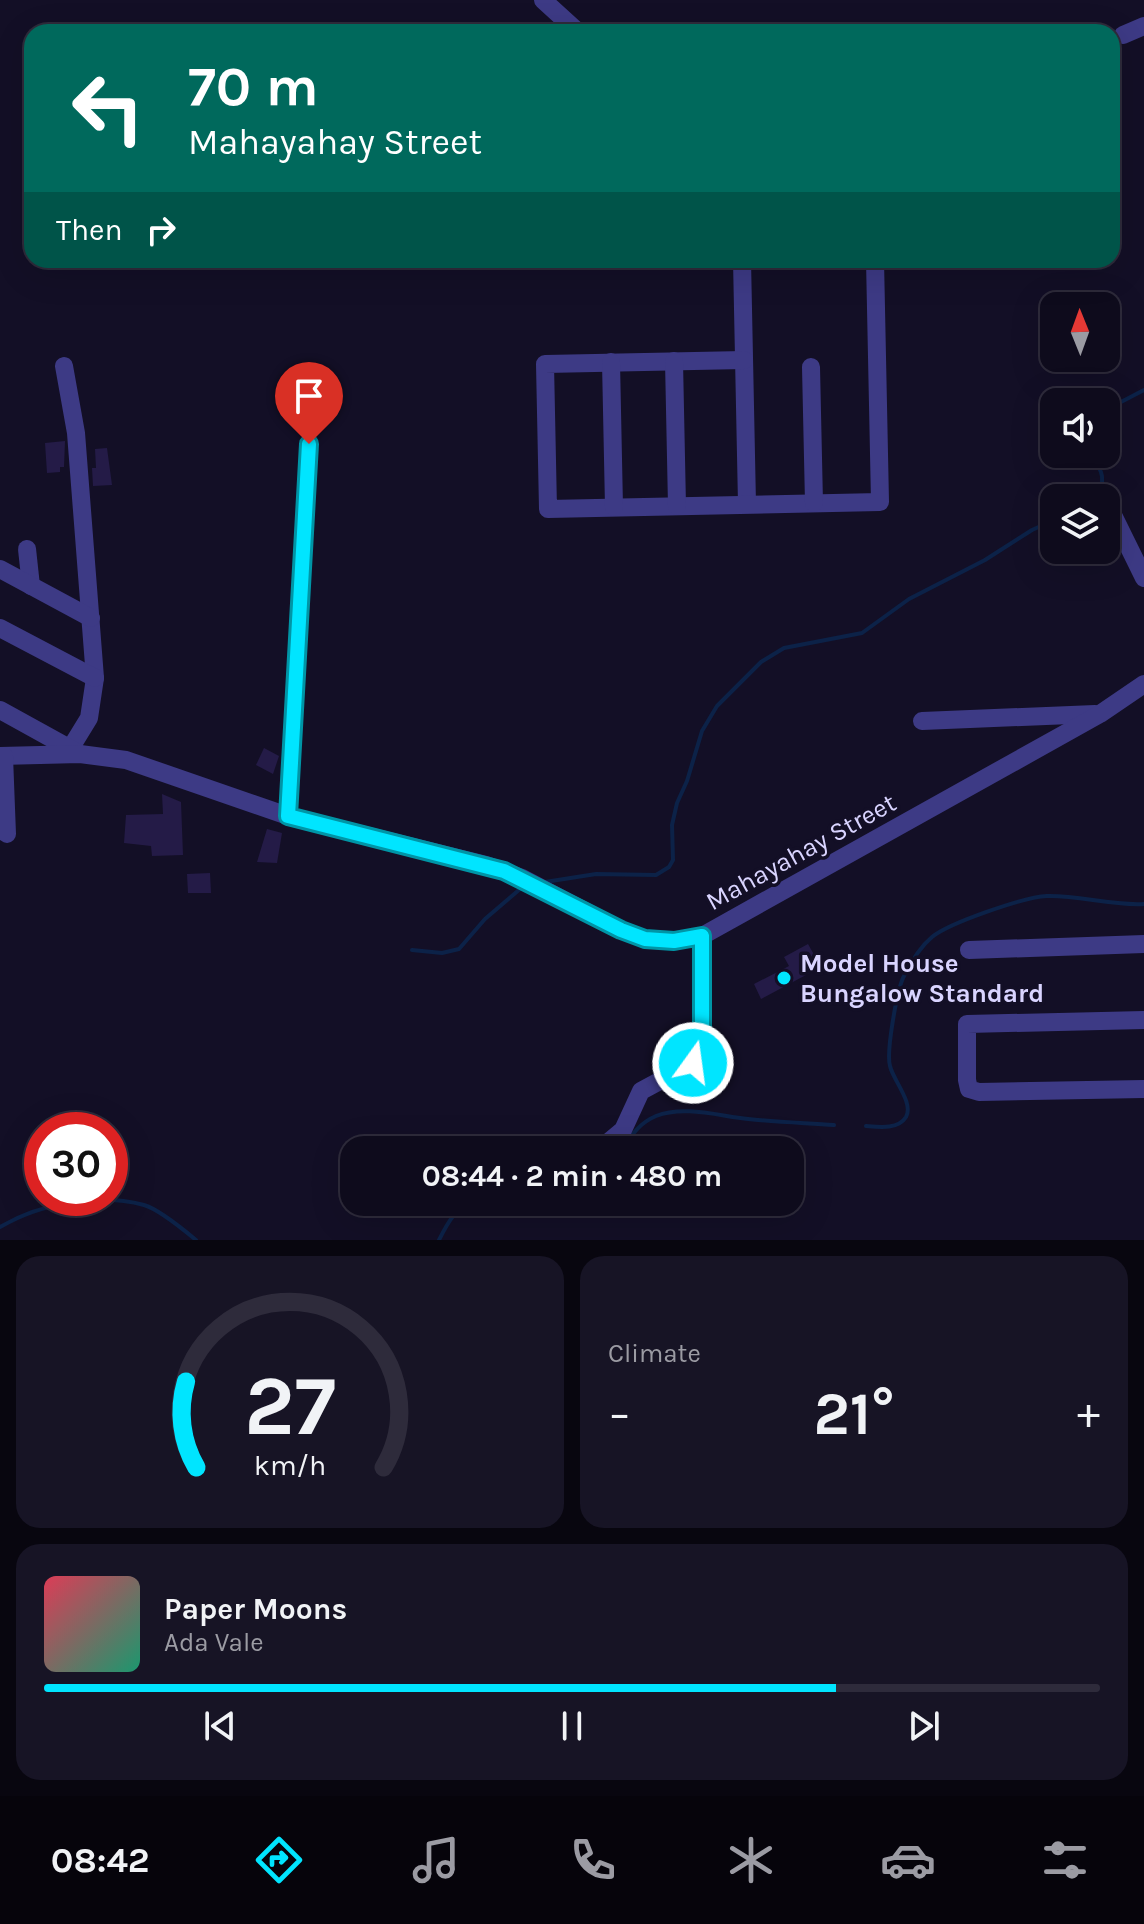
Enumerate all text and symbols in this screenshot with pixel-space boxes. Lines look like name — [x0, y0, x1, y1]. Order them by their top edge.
text: 70 m — [188, 54, 319, 119]
icon: left — [56, 56, 160, 160]
text: Mahayahay Street — [188, 121, 482, 163]
icon: right — [139, 208, 183, 252]
text: Then — [56, 212, 123, 248]
north arrow — [1040, 292, 1120, 372]
map controls — [1040, 292, 1120, 564]
pin — [275, 362, 343, 444]
icon: arrive — [287, 374, 331, 418]
button: sound — [1040, 388, 1120, 468]
button: layers — [1040, 484, 1120, 564]
street label: Mahayahay Street — [701, 787, 902, 917]
place label: Model House Bungalow Standard — [800, 948, 1044, 1009]
marker: Model House Bungalow Standard — [775, 969, 793, 987]
position arrow — [651, 1021, 735, 1105]
speed limit sign: 30 — [24, 1112, 128, 1216]
text: 08:44 · 2 min · 480 m — [422, 1158, 722, 1194]
text: Climate — [608, 1338, 701, 1369]
text: 27 — [244, 1358, 336, 1455]
text: 21° — [814, 1379, 895, 1449]
text: − — [608, 1388, 631, 1439]
text: + — [1077, 1388, 1100, 1439]
text: km/h — [254, 1449, 326, 1482]
text: Paper Moons — [164, 1591, 347, 1627]
text: Ada Vale — [164, 1627, 264, 1658]
icon: previous — [198, 1704, 242, 1748]
icon: pause — [550, 1704, 594, 1748]
icon: next — [902, 1704, 946, 1748]
icon: directions — [251, 1832, 307, 1888]
icon: music — [408, 1832, 464, 1888]
icon: phone — [565, 1832, 621, 1888]
icon: climate — [723, 1832, 779, 1888]
icon: car — [880, 1832, 936, 1888]
icon: filters — [1037, 1832, 1093, 1888]
text: 08:42 — [51, 1839, 150, 1881]

